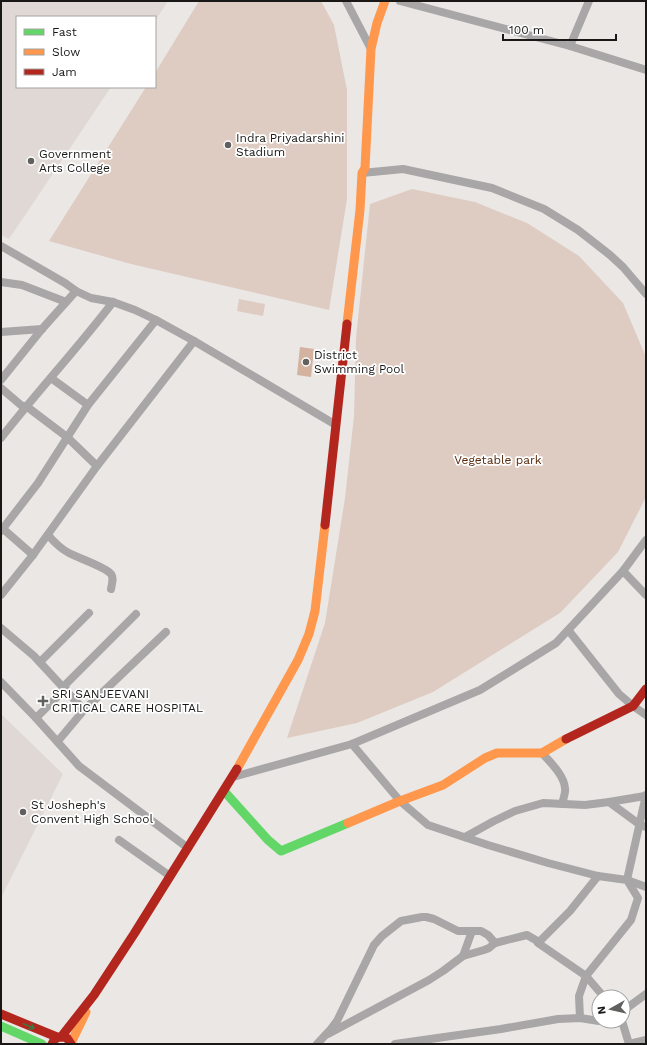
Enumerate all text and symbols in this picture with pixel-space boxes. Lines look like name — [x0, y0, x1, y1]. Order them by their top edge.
legend — [16, 16, 156, 88]
scale bar — [503, 16, 616, 42]
text: 100 m — [509, 23, 544, 37]
text: Fast — [52, 25, 77, 39]
text: Slow — [52, 45, 80, 59]
text: Jam — [52, 65, 77, 79]
place label: Indra Priyadarshini Stadium — [236, 131, 345, 159]
marker: Indra Priyadarshini Stadium — [223, 140, 233, 150]
place label: Government Arts College — [39, 147, 111, 175]
marker: Government Arts College — [26, 156, 36, 166]
place label: District Swimming Pool — [314, 348, 404, 376]
marker: District Swimming Pool — [301, 357, 311, 367]
park label: Vegetable park — [454, 453, 542, 467]
place label: SRI SANJEEVANI CRITICAL CARE HOSPITAL — [52, 687, 203, 715]
marker: SRI SANJEEVANI CRITICAL CARE HOSPITAL — [37, 695, 49, 707]
place label: St Josheph's Convent High School — [31, 798, 153, 826]
marker: St Josheph's Convent High School — [18, 807, 28, 817]
north arrow — [591, 989, 631, 1029]
text: N — [595, 1005, 609, 1015]
one-way arrow — [23, 1022, 35, 1030]

